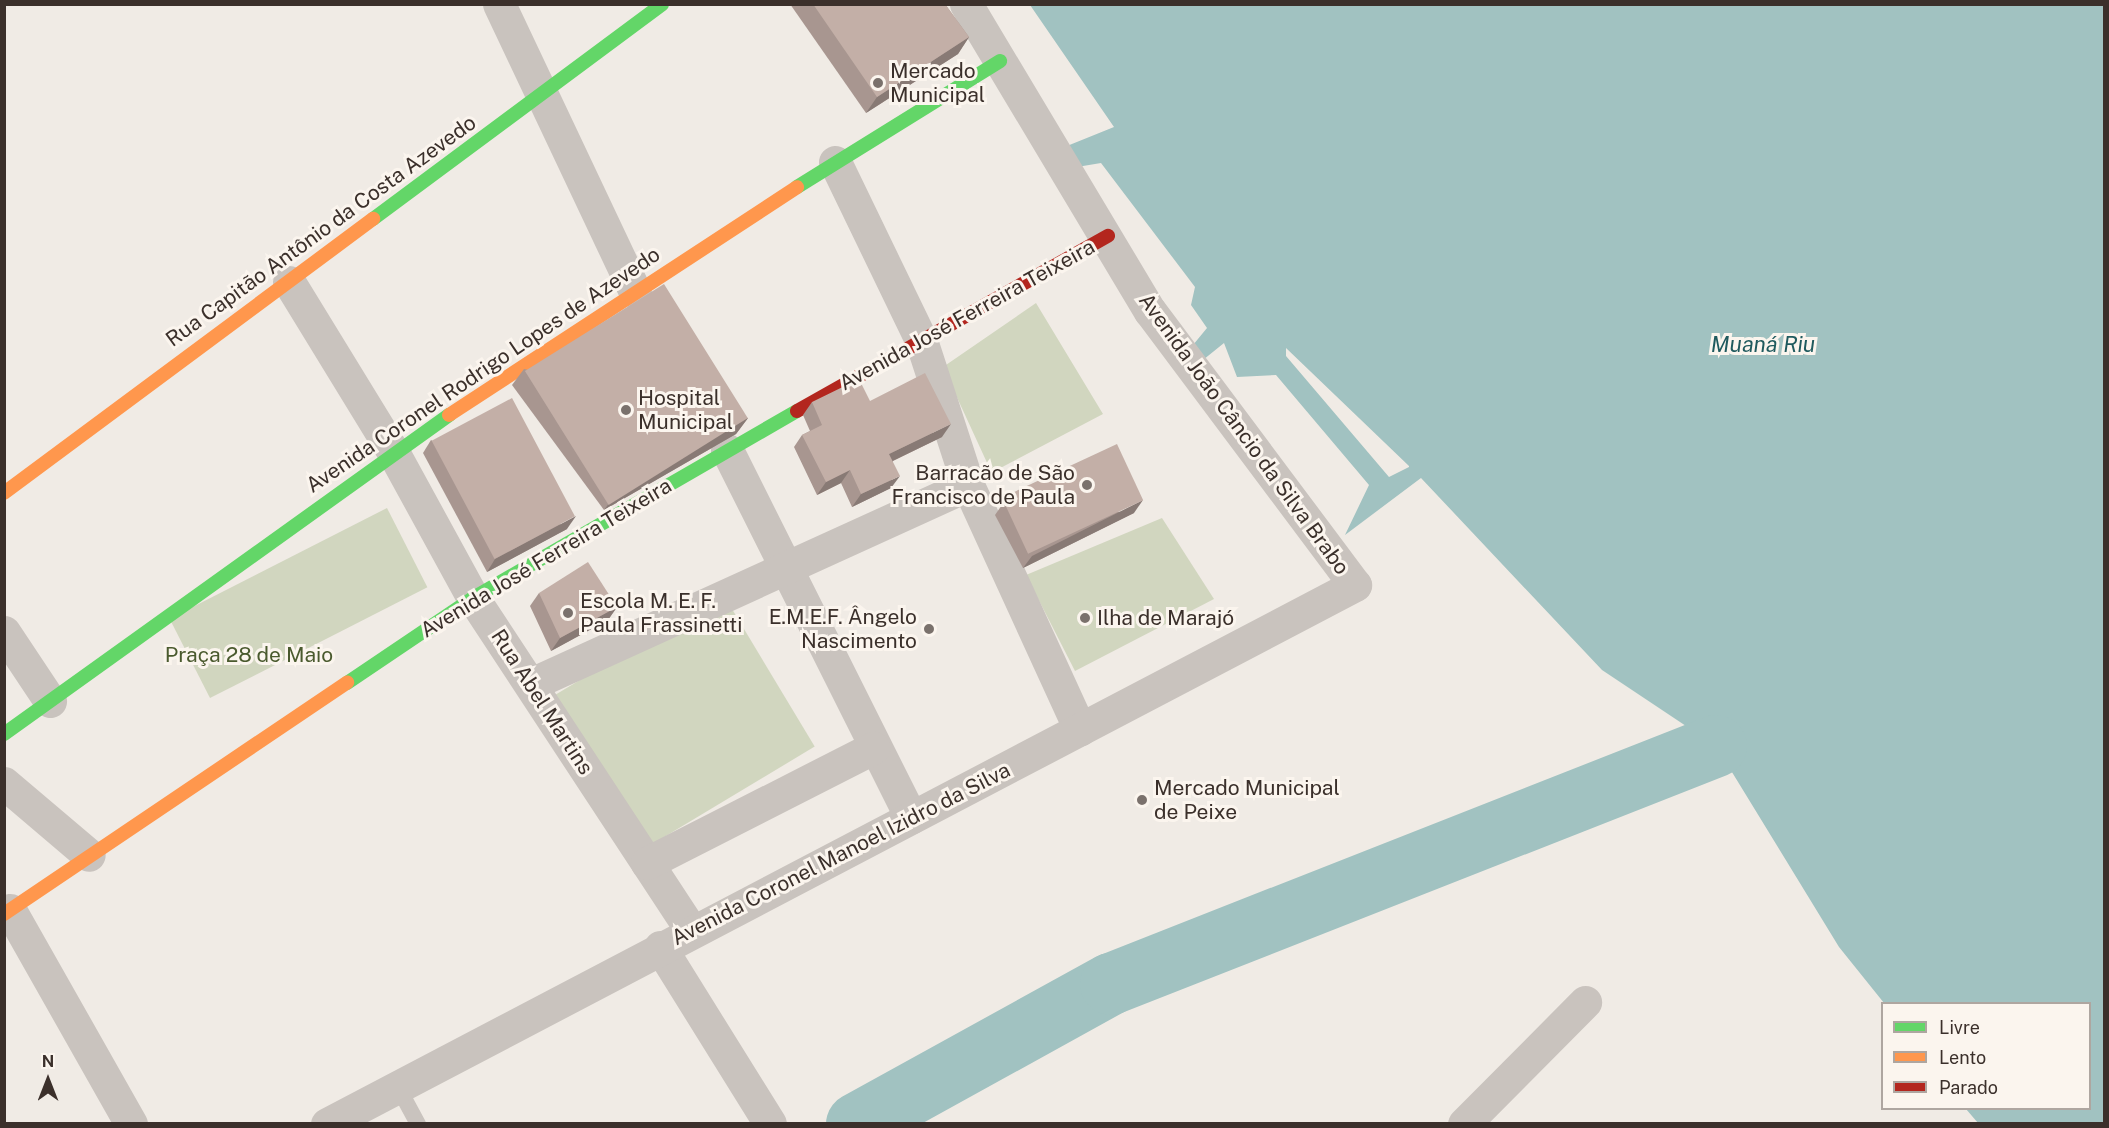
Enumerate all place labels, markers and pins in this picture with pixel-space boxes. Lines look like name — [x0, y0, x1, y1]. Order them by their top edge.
place label: Mercado Municipal — [890, 58, 985, 108]
marker: Mercado Municipal — [871, 76, 885, 90]
place label: Hospital Municipal — [638, 385, 733, 435]
marker: Hospital Municipal — [619, 403, 633, 417]
place label: Barracão de São Francisco de Paula — [891, 460, 1075, 510]
marker: Barracão de São Francisco de Paula — [1080, 478, 1094, 492]
place label: Escola M. E. F. Paula Frassinetti — [580, 588, 742, 638]
place label: E.M.E.F. Ângelo Nascimento — [769, 604, 917, 654]
place label: Ilha de Marajó — [1097, 605, 1234, 631]
marker: Escola M. E. F. Paula Frassinetti — [561, 606, 575, 620]
marker: Ilha de Marajó — [1078, 611, 1092, 625]
marker: E.M.E.F. Ângelo Nascimento — [922, 622, 936, 636]
place label: Mercado Municipal de Peixe — [1154, 775, 1340, 825]
marker: Mercado Municipal de Peixe — [1135, 793, 1149, 807]

